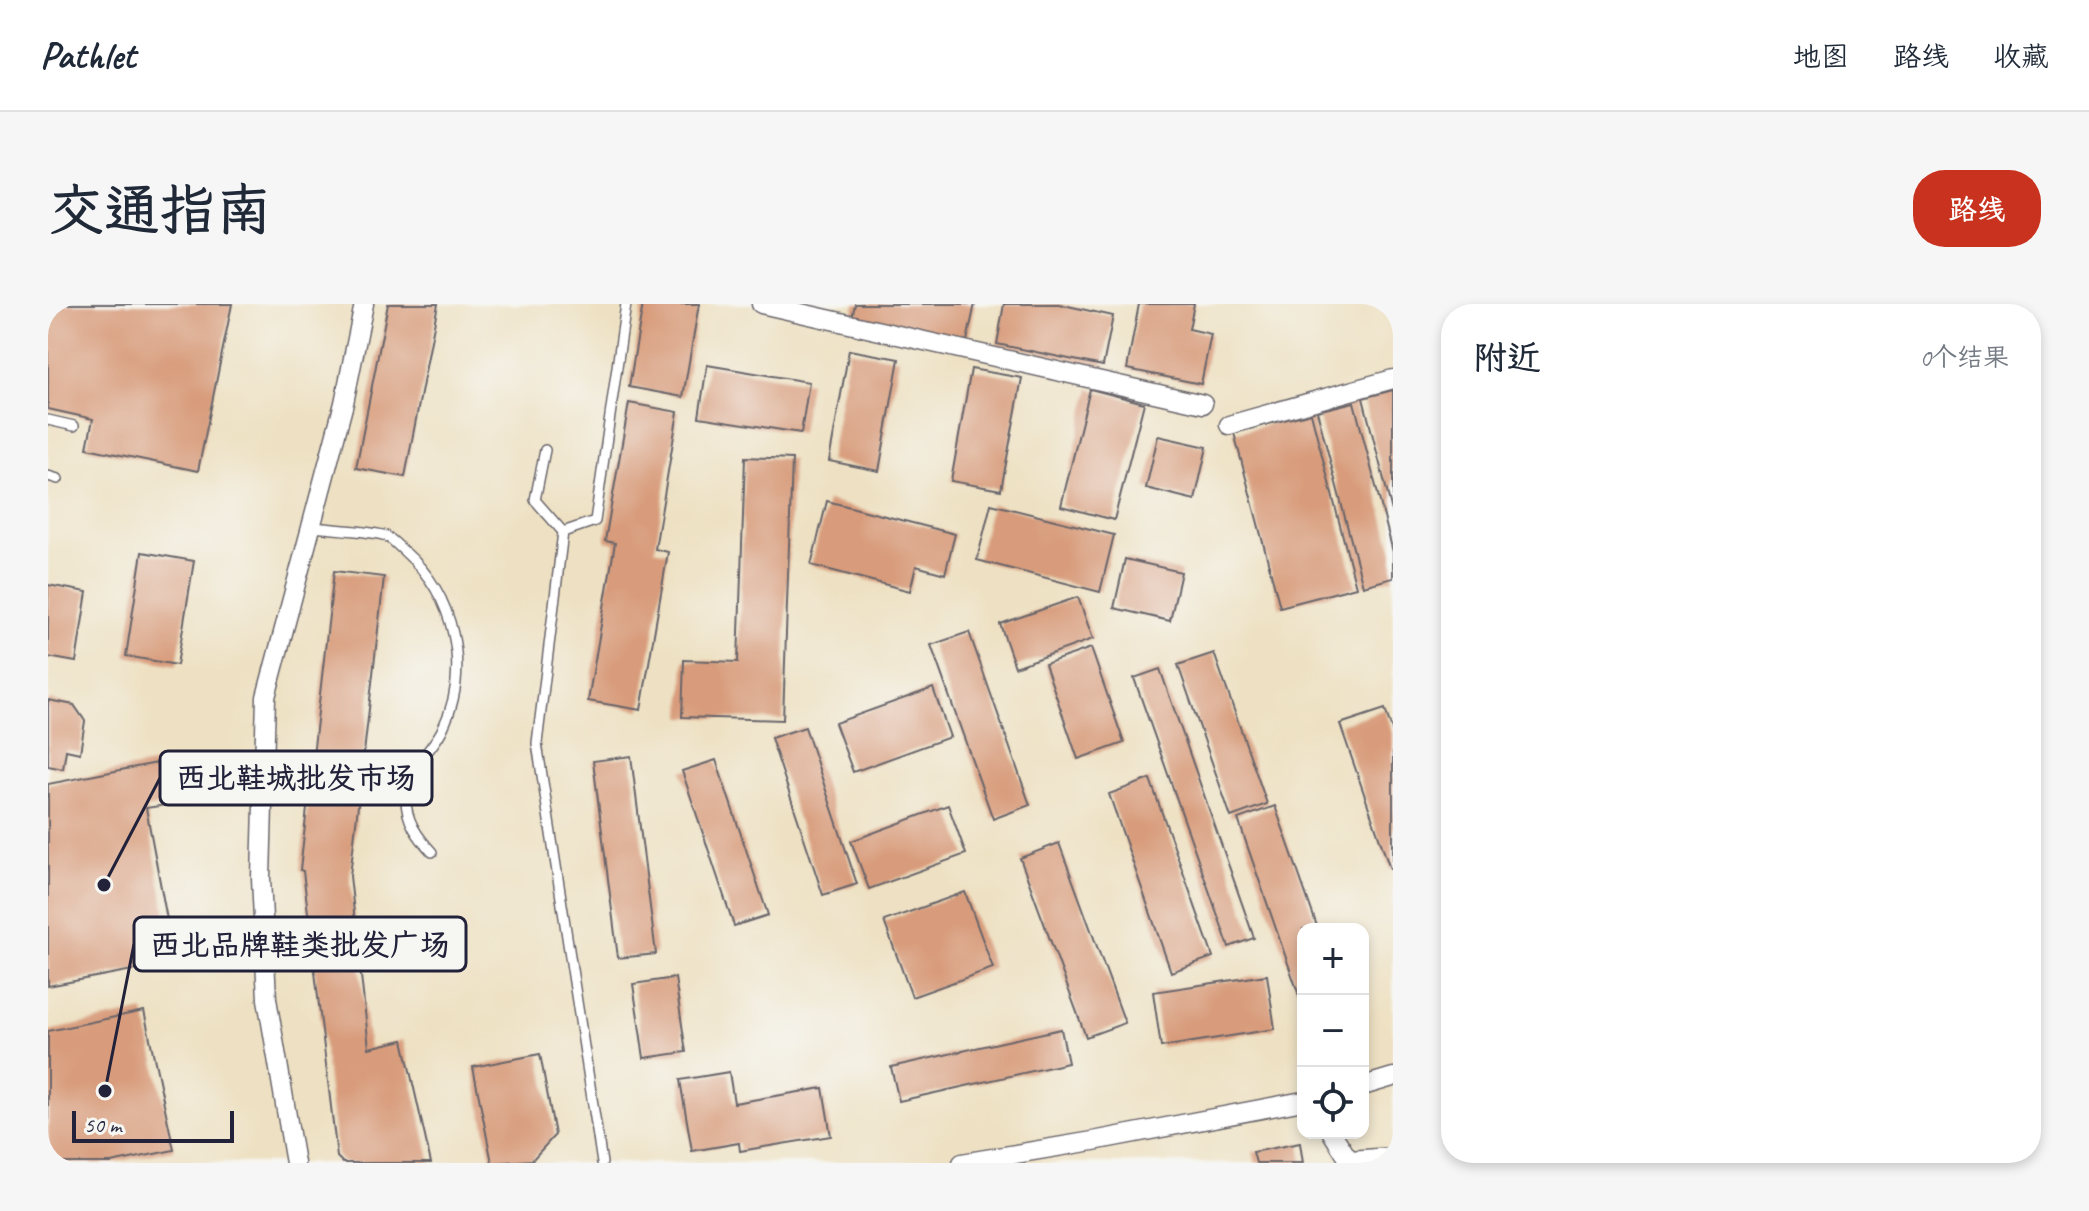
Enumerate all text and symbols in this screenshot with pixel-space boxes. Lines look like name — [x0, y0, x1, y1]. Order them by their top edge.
text: Pathlet — [40, 32, 135, 79]
text: 地图 — [1793, 39, 1849, 74]
text: 路线 — [1893, 39, 1949, 74]
text: 收藏 — [1993, 39, 2049, 74]
button: 路线 — [1913, 170, 2041, 247]
text: 交通指南 — [48, 175, 272, 246]
text: 附近 — [1473, 336, 1541, 379]
text: 0个结果 — [1919, 341, 2009, 374]
callout: 西北鞋城批发市场 — [160, 751, 432, 805]
text: 西北鞋城批发市场 — [176, 759, 416, 797]
callout: 西北品牌鞋类批发广场 — [134, 917, 466, 971]
map controls — [1297, 923, 1369, 1139]
button: + — [1297, 923, 1369, 995]
text: 西北品牌鞋类批发广场 — [150, 926, 450, 964]
button: − — [1297, 995, 1369, 1067]
button: locate — [1297, 1067, 1369, 1139]
scale bar — [72, 1107, 234, 1143]
text: 50 m — [84, 1111, 121, 1139]

